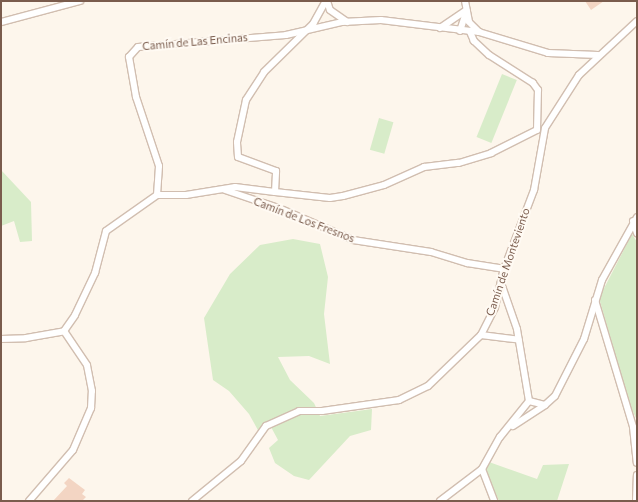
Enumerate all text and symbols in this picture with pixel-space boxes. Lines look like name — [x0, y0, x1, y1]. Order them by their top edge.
street label: Camín de Las Encinas — [142, 31, 248, 53]
street label: Camín de Los Fresnos — [252, 195, 356, 245]
street label: Camín de Monteviento — [483, 206, 533, 318]

